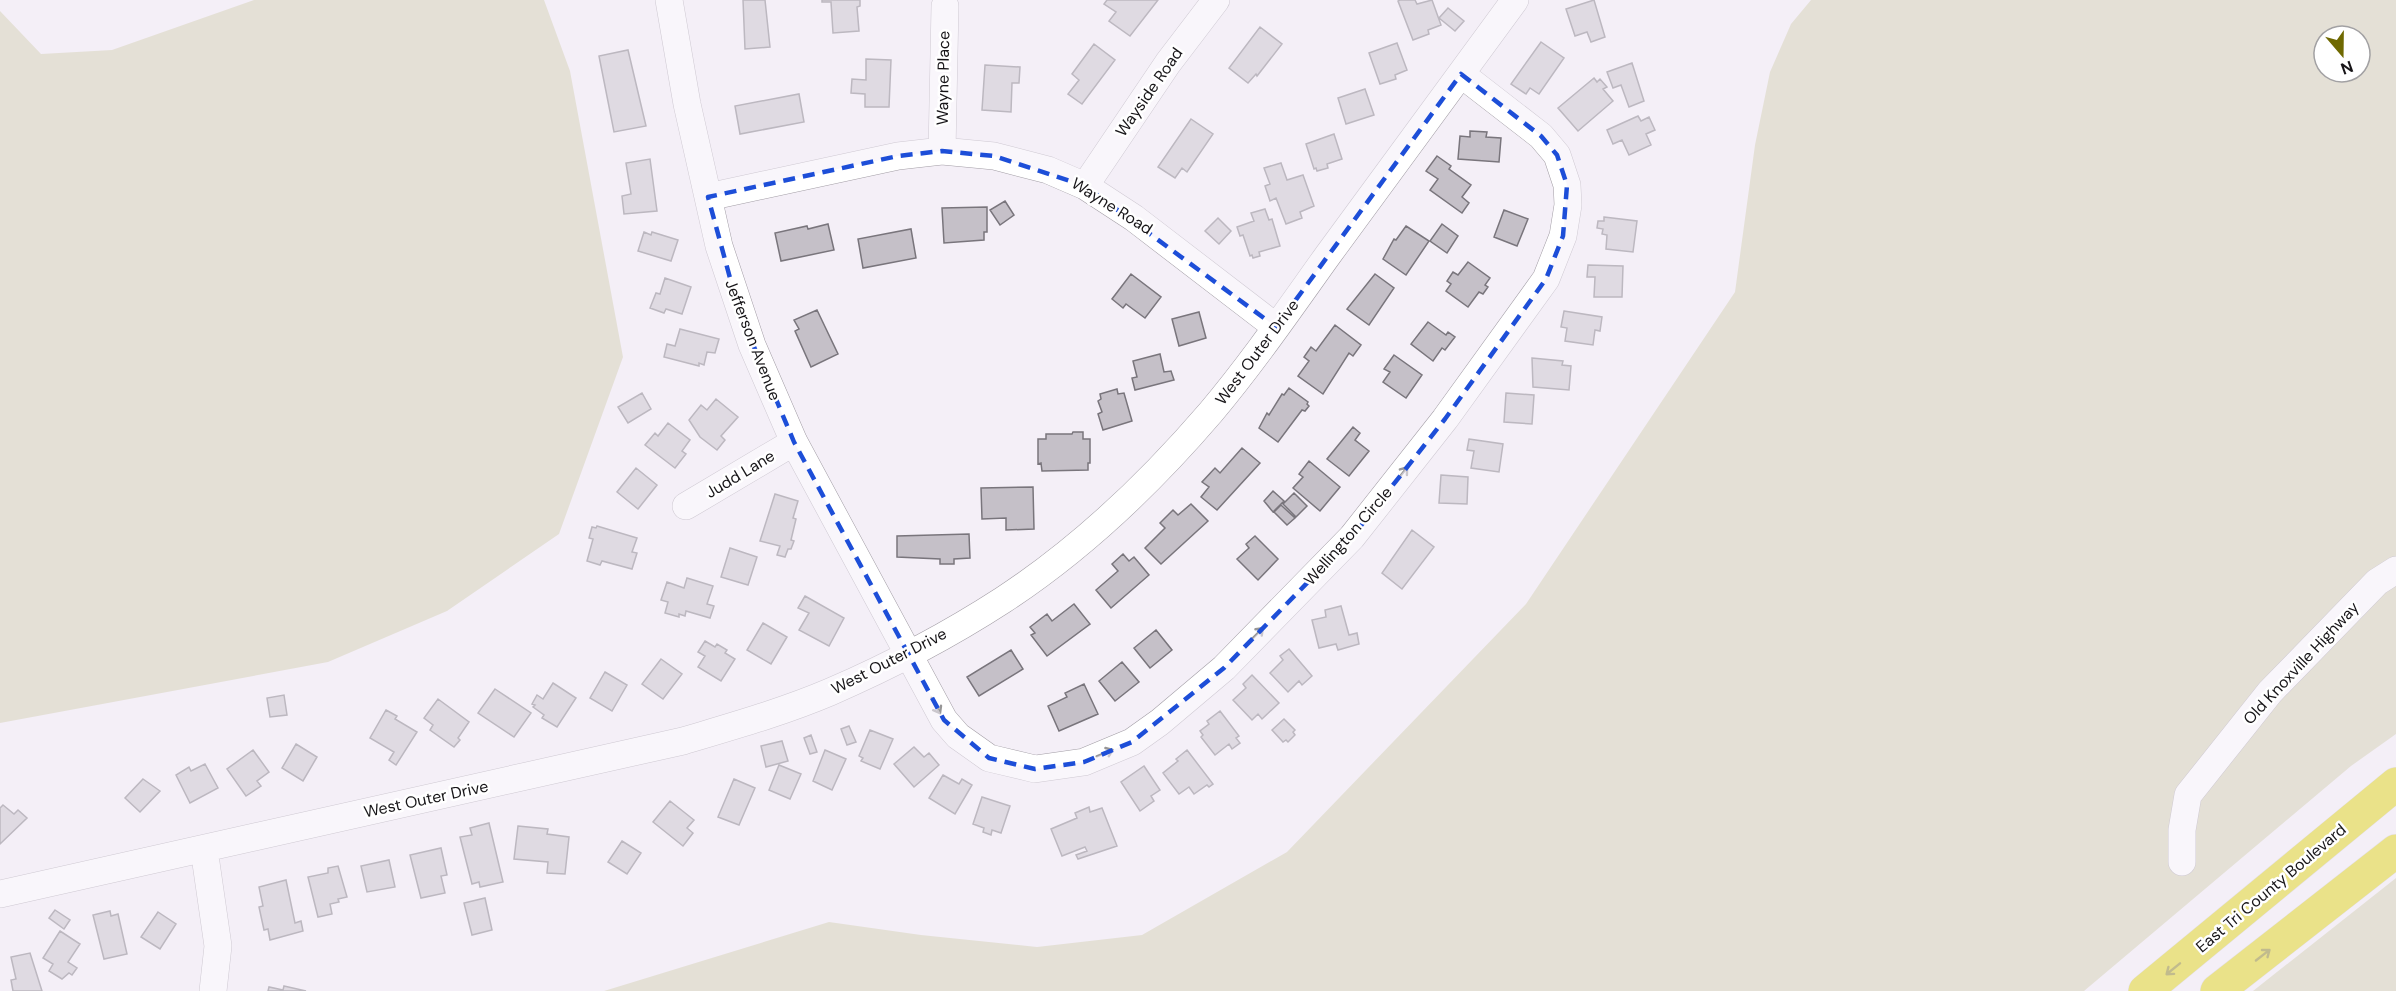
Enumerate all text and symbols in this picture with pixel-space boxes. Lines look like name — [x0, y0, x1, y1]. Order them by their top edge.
north arrow — [2312, 24, 2372, 84]
street label: Wayne Place — [932, 31, 954, 125]
street label: Wayside Road — [1111, 43, 1187, 141]
text: N — [2338, 56, 2356, 79]
street label: Wayne Road — [1067, 173, 1157, 239]
street label: Jefferson Avenue — [720, 276, 786, 404]
street label: West Outer Drive — [1210, 295, 1304, 409]
street label: Judd Lane — [702, 445, 778, 503]
one-way arrow — [1395, 466, 1408, 482]
street label: Wellington Circle — [1299, 482, 1397, 590]
street label: Old Knoxville Highway — [2238, 597, 2364, 729]
street label: West Outer Drive — [828, 623, 950, 699]
one-way arrow — [1250, 626, 1265, 641]
one-way arrow — [930, 697, 942, 714]
one-way arrow — [1095, 747, 1114, 758]
street label: West Outer Drive — [362, 776, 490, 822]
street label: East Tri County Boulevard — [2192, 819, 2350, 957]
one-way arrow — [2255, 948, 2271, 961]
one-way arrow — [2165, 962, 2181, 975]

